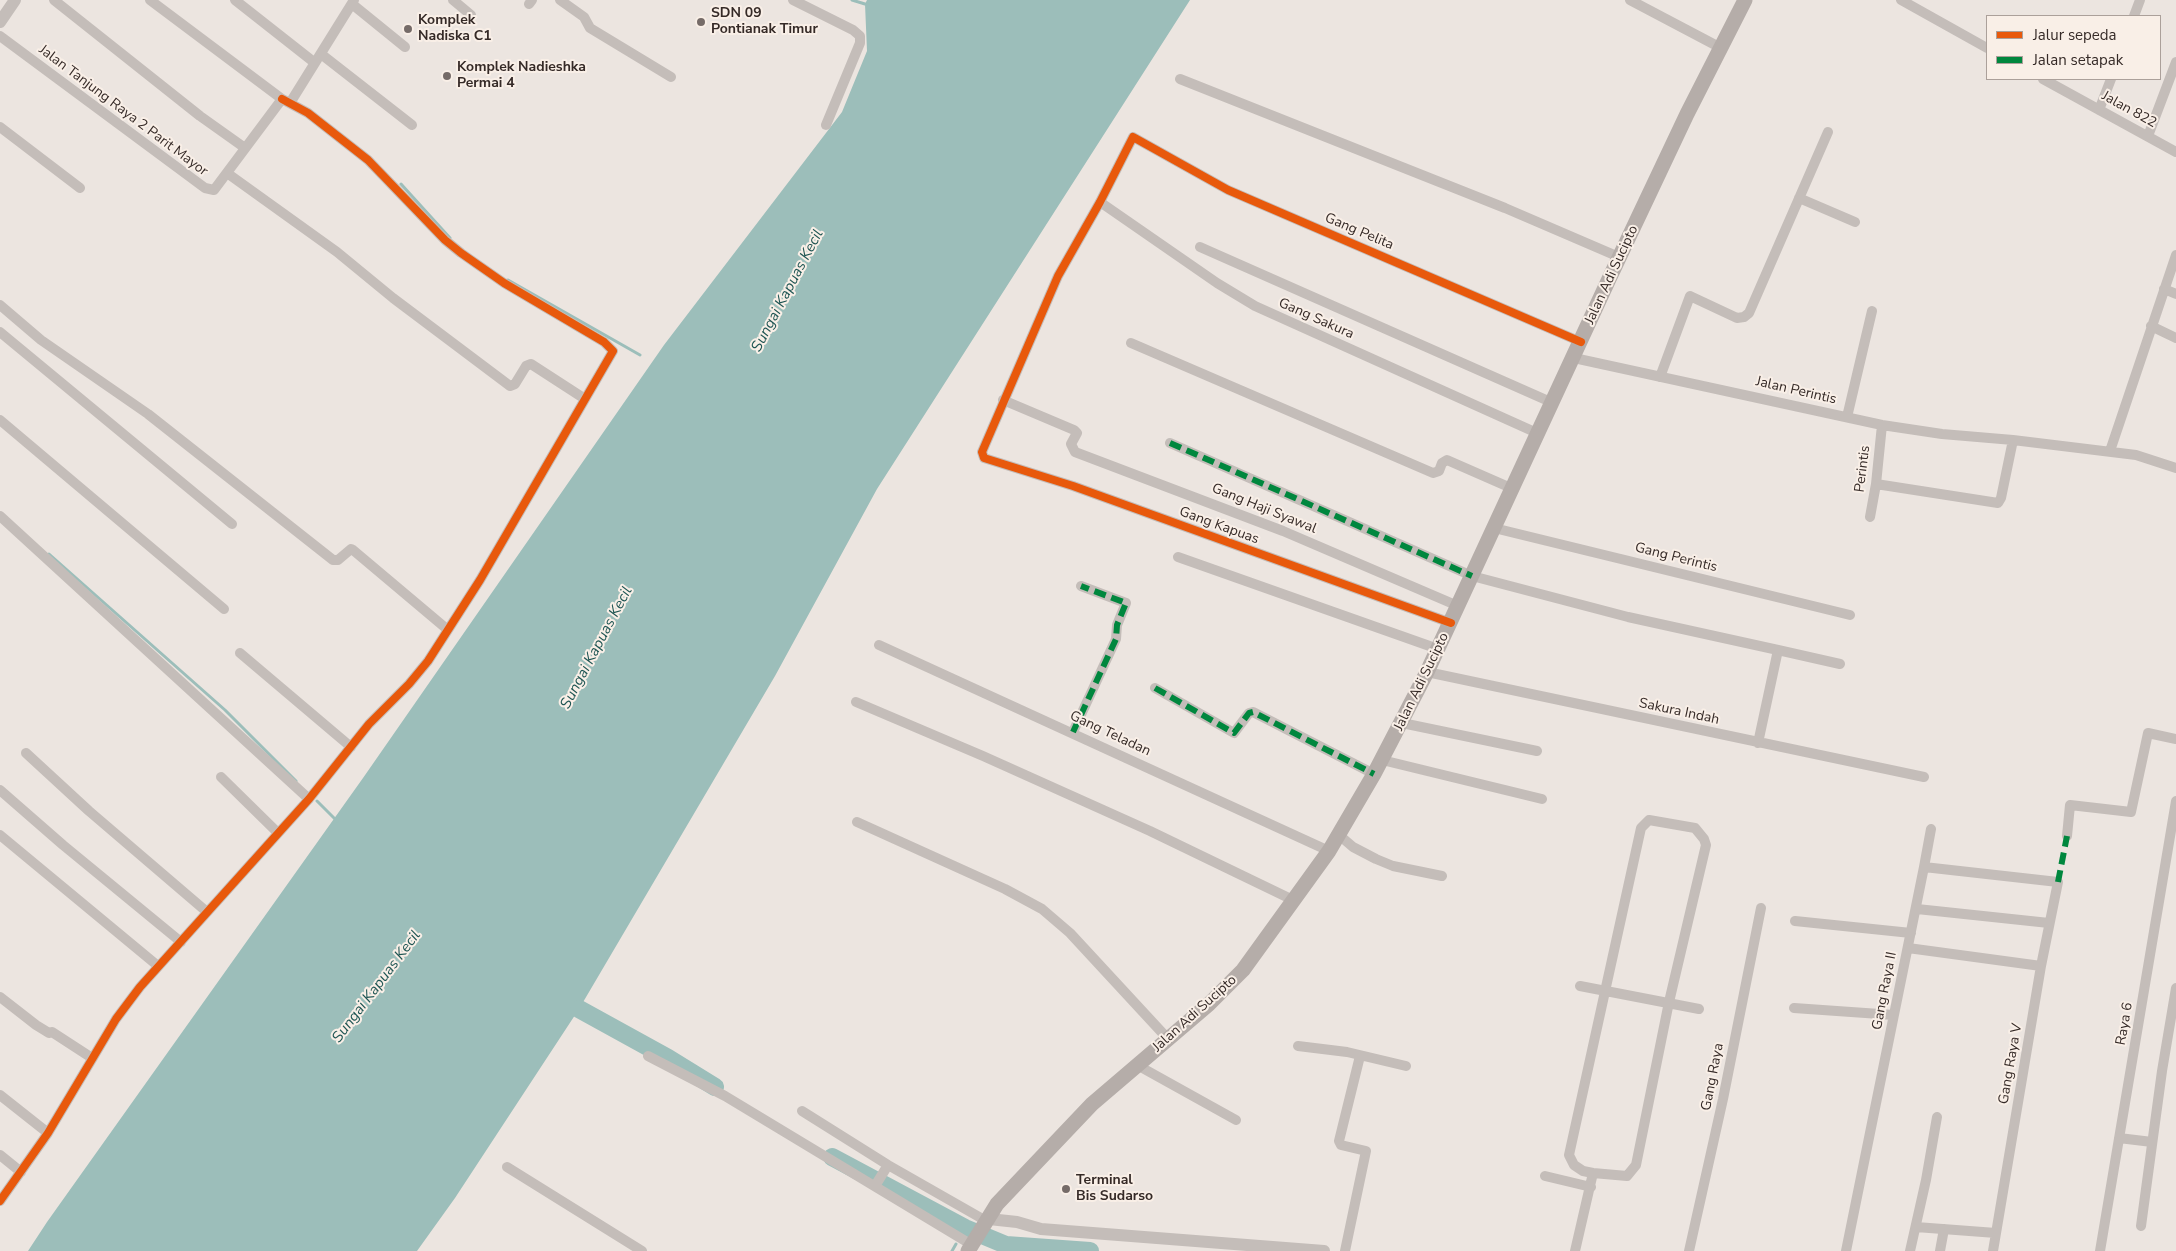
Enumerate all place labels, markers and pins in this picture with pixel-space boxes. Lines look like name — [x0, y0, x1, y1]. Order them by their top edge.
place label: SDN 09 Pontianak Timur — [711, 6, 818, 38]
place label: Komplek Nadiska C1 — [418, 13, 492, 46]
marker: SDN 09 Pontianak Timur — [695, 16, 707, 28]
marker: Komplek Nadiska C1 — [402, 23, 414, 35]
place label: Komplek Nadieshka Permai 4 — [457, 60, 586, 92]
marker: Komplek Nadieshka Permai 4 — [441, 70, 453, 82]
place label: Terminal Bis Sudarso — [1076, 1173, 1153, 1206]
marker: Terminal Bis Sudarso — [1060, 1183, 1072, 1195]

